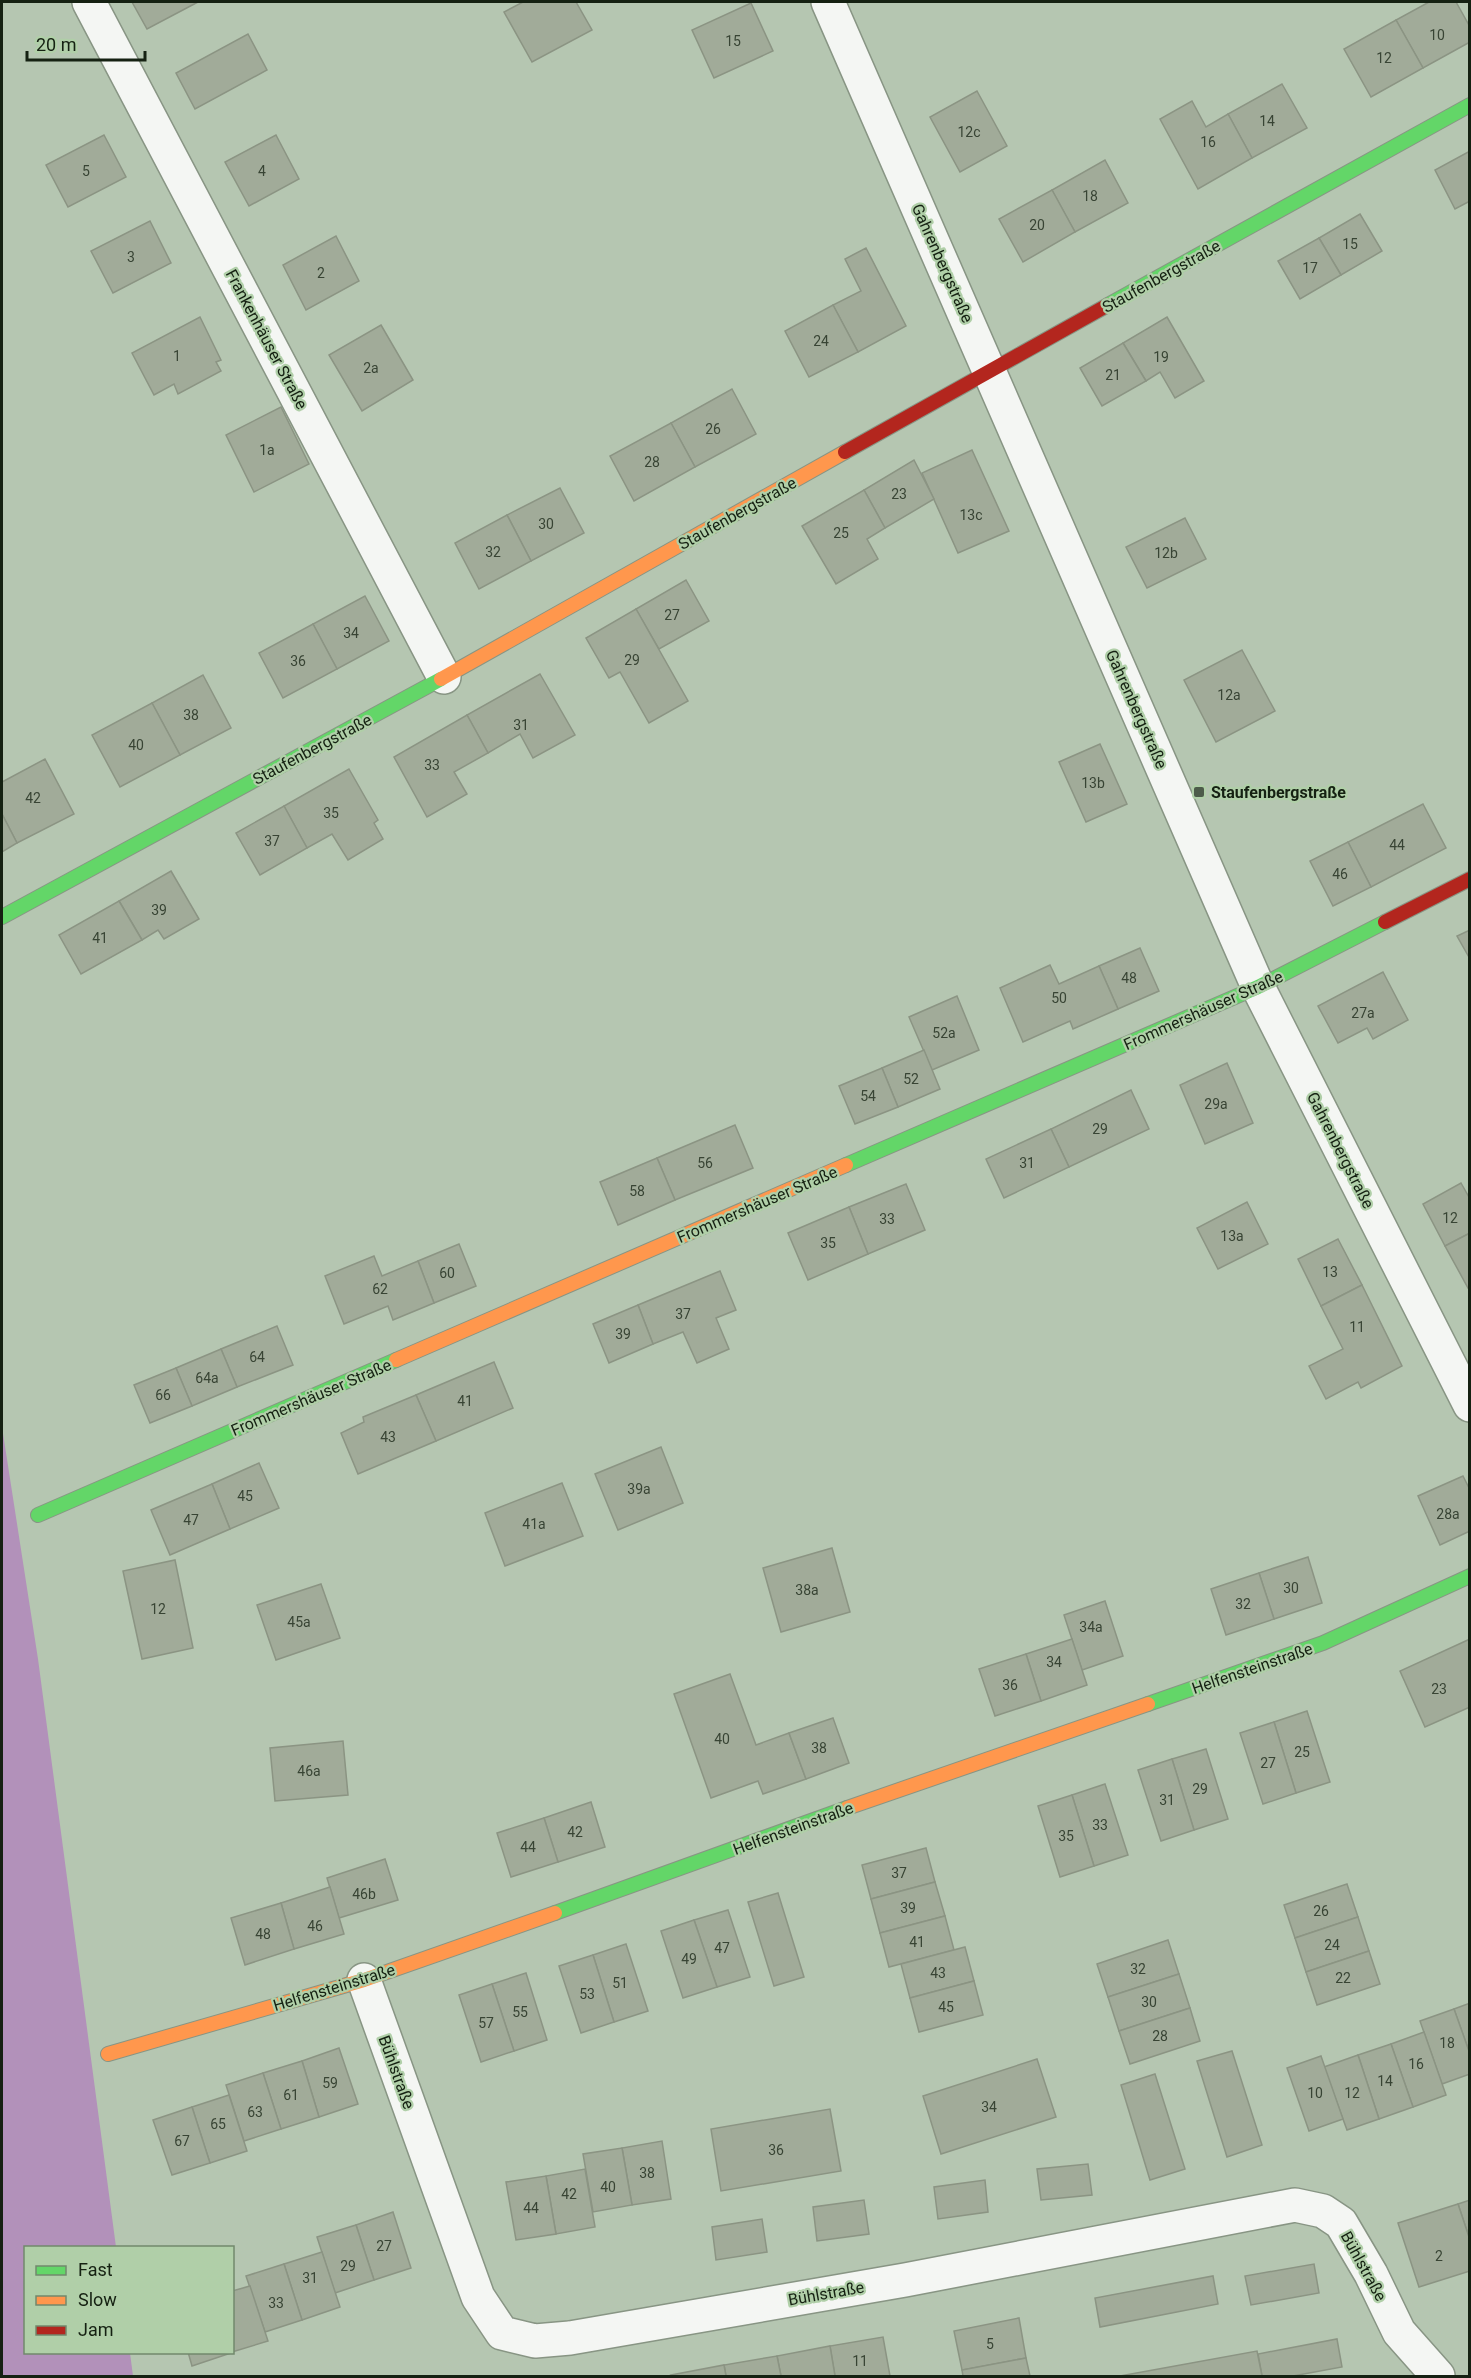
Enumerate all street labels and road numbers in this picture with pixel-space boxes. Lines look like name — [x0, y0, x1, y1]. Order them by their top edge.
street label: Gahrenbergstraße — [908, 201, 977, 326]
street label: Staufenbergstraße — [1099, 236, 1224, 317]
street label: Frankenhäuser Straße — [222, 266, 311, 412]
street label: Staufenbergstraße — [675, 473, 800, 554]
street label: Gahrenbergstraße — [1102, 647, 1171, 772]
street label: Staufenbergstraße — [250, 710, 375, 789]
street label: Frommershäuser Straße — [1121, 967, 1286, 1054]
street label: Gahrenbergstraße — [1303, 1089, 1378, 1212]
street label: Frommershäuser Straße — [674, 1162, 840, 1247]
street label: Frommershäuser Straße — [228, 1355, 394, 1440]
street label: Helfensteinstraße — [1189, 1639, 1315, 1698]
street label: Helfensteinstraße — [730, 1798, 856, 1859]
street label: Helfensteinstraße — [271, 1960, 397, 2015]
street label: Bühlstraße — [374, 2033, 419, 2112]
street label: Bühlstraße — [1337, 2228, 1390, 2304]
street label: Bühlstraße — [787, 2277, 866, 2310]

